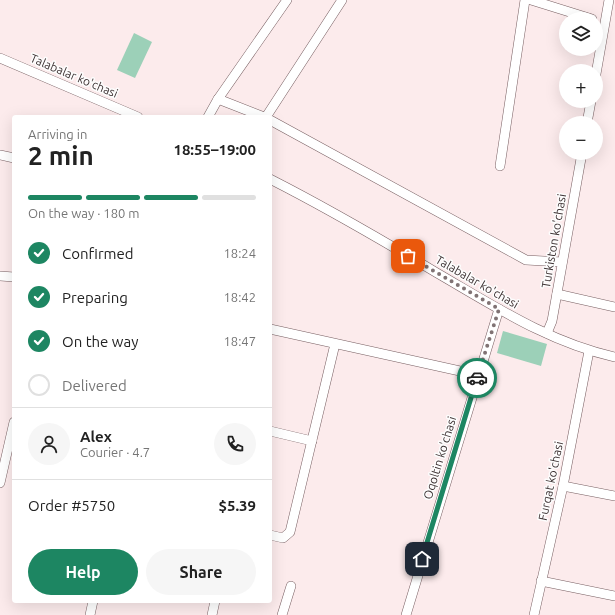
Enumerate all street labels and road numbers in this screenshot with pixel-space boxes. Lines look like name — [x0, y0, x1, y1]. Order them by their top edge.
street label: Talabalar ko'chasi — [29, 51, 120, 100]
street label: Turkiston ko'chasi — [539, 193, 568, 289]
street label: Talabalar ko'chasi — [433, 253, 521, 311]
street label: Oqoltin ko'chasi — [421, 415, 458, 501]
street label: Furqat ko'chasi — [536, 440, 565, 522]

